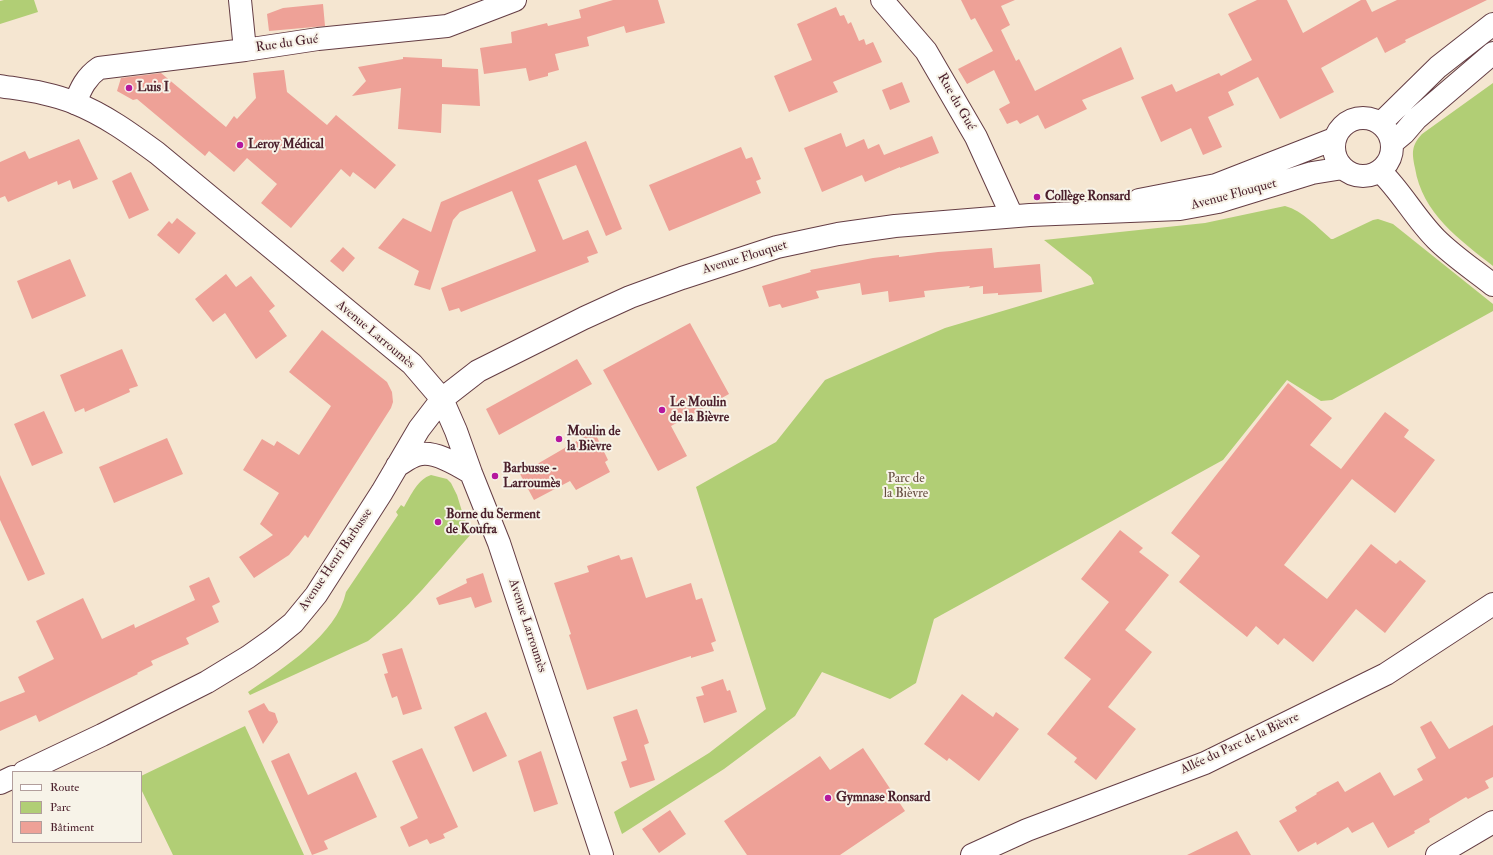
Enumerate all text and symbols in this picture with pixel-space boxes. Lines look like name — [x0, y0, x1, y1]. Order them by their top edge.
street label: Rue du Gué — [255, 32, 319, 56]
street label: Rue du Gué — [933, 71, 979, 133]
place label: Luis I — [137, 80, 169, 96]
marker: Luis I — [124, 83, 134, 93]
place label: Leroy Médical — [248, 137, 324, 153]
marker: Leroy Médical — [235, 140, 245, 150]
street label: Avenue Flouquet — [1190, 176, 1278, 214]
place label: Collège Ronsard — [1045, 189, 1130, 205]
marker: Collège Ronsard — [1032, 192, 1042, 202]
street label: Avenue Flouquet — [701, 238, 789, 278]
street label: Avenue Larroumès — [333, 298, 417, 372]
place label: Le Moulin de la Bièvre — [670, 395, 729, 426]
marker: Le Moulin de la Bièvre — [657, 405, 667, 415]
place label: Moulin de la Bièvre — [567, 424, 620, 455]
marker: Moulin de la Bièvre — [554, 434, 564, 444]
place label: Barbusse - Larroumès — [503, 461, 560, 492]
marker: Barbusse - Larroumès — [490, 471, 500, 481]
park label: Parc de la Bièvre — [884, 471, 928, 502]
street label: Avenue Henri Barbusse — [296, 506, 376, 614]
place label: Borne du Serment de Koufra — [446, 507, 540, 538]
marker: Borne du Serment de Koufra — [433, 517, 443, 527]
street label: Avenue Larroumès — [504, 577, 550, 675]
street label: Allée du Parc de la Bièvre — [1178, 710, 1302, 778]
legend — [12, 771, 142, 843]
text: Route — [50, 780, 79, 795]
place label: Gymnase Ronsard — [836, 790, 931, 806]
marker: Gymnase Ronsard — [823, 793, 833, 803]
text: Parc — [50, 800, 71, 815]
text: Bâtiment — [50, 820, 94, 835]

